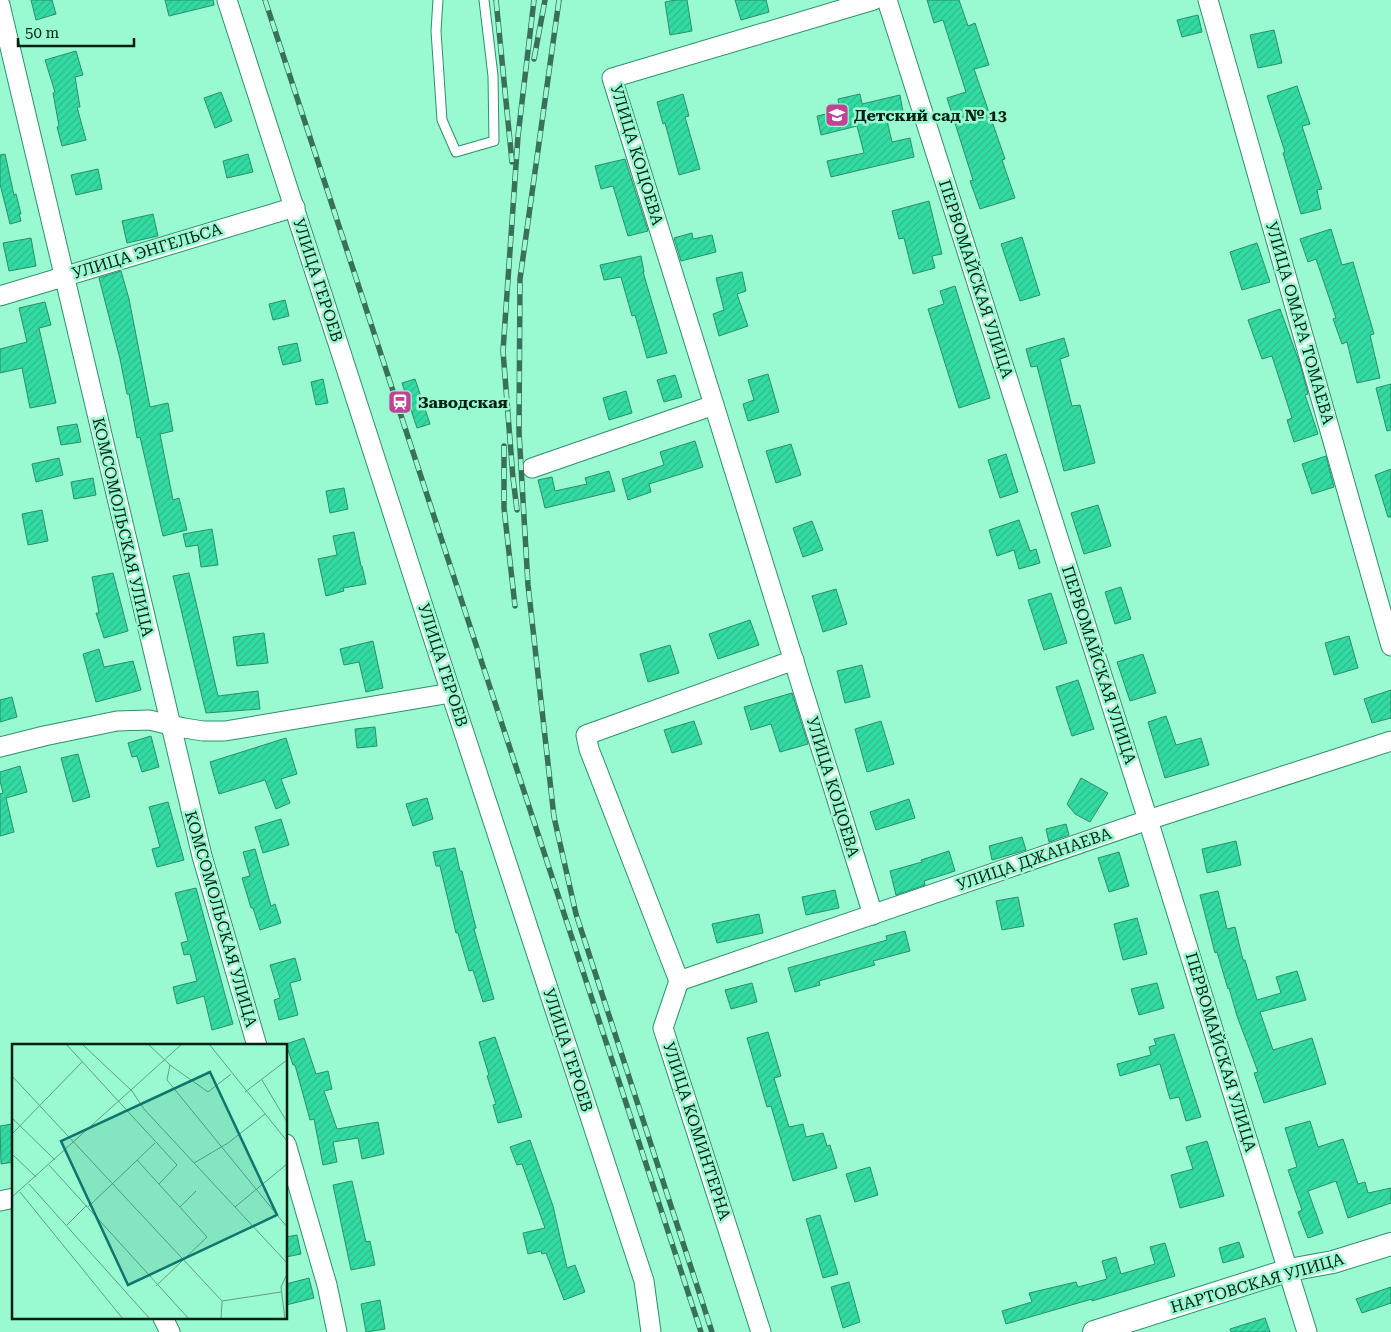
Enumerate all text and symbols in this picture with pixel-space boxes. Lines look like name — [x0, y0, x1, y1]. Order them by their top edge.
scale bar — [18, 15, 134, 47]
text: 50 m — [25, 24, 60, 42]
street label: УЛИЦА КОЦОЕВА — [607, 82, 668, 228]
school or university icon: Детский сад № 13 — [824, 102, 850, 128]
place label: Детский сад № 13 — [854, 106, 1007, 125]
street label: ПЕРВОМАЙСКАЯ УЛИЦА — [935, 177, 1017, 381]
street label: УЛИЦА ГЕРОЕВ — [289, 216, 347, 344]
street label: УЛИЦА ЭНГЕЛЬСА — [70, 219, 225, 283]
street label: УЛИЦА ОМАРА ТОМАЕВА — [1262, 219, 1338, 427]
station icon: Заводская — [387, 389, 413, 415]
place label: Заводская — [418, 393, 508, 412]
street label: КОМСОМОЛЬСКАЯ УЛИЦА — [89, 416, 158, 639]
street label: ПЕРВОМАЙСКАЯ УЛИЦА — [1058, 563, 1140, 767]
street label: УЛИЦА ГЕРОЕВ — [414, 601, 472, 729]
street label: УЛИЦА КОЦОЕВА — [803, 714, 864, 860]
street label: КОМСОМОЛЬСКАЯ УЛИЦА — [181, 809, 261, 1030]
street label: УЛИЦА ДЖАНАЕВА — [954, 823, 1115, 894]
street label: ПЕРВОМАЙСКАЯ УЛИЦА — [1182, 950, 1261, 1155]
street label: УЛИЦА ГЕРОЕВ — [539, 986, 597, 1114]
street label: УЛИЦА КОМИНТЕРНА — [659, 1040, 735, 1223]
inset map — [12, 1044, 288, 1320]
street label: НАРТОВСКАЯ УЛИЦА — [1168, 1249, 1347, 1317]

